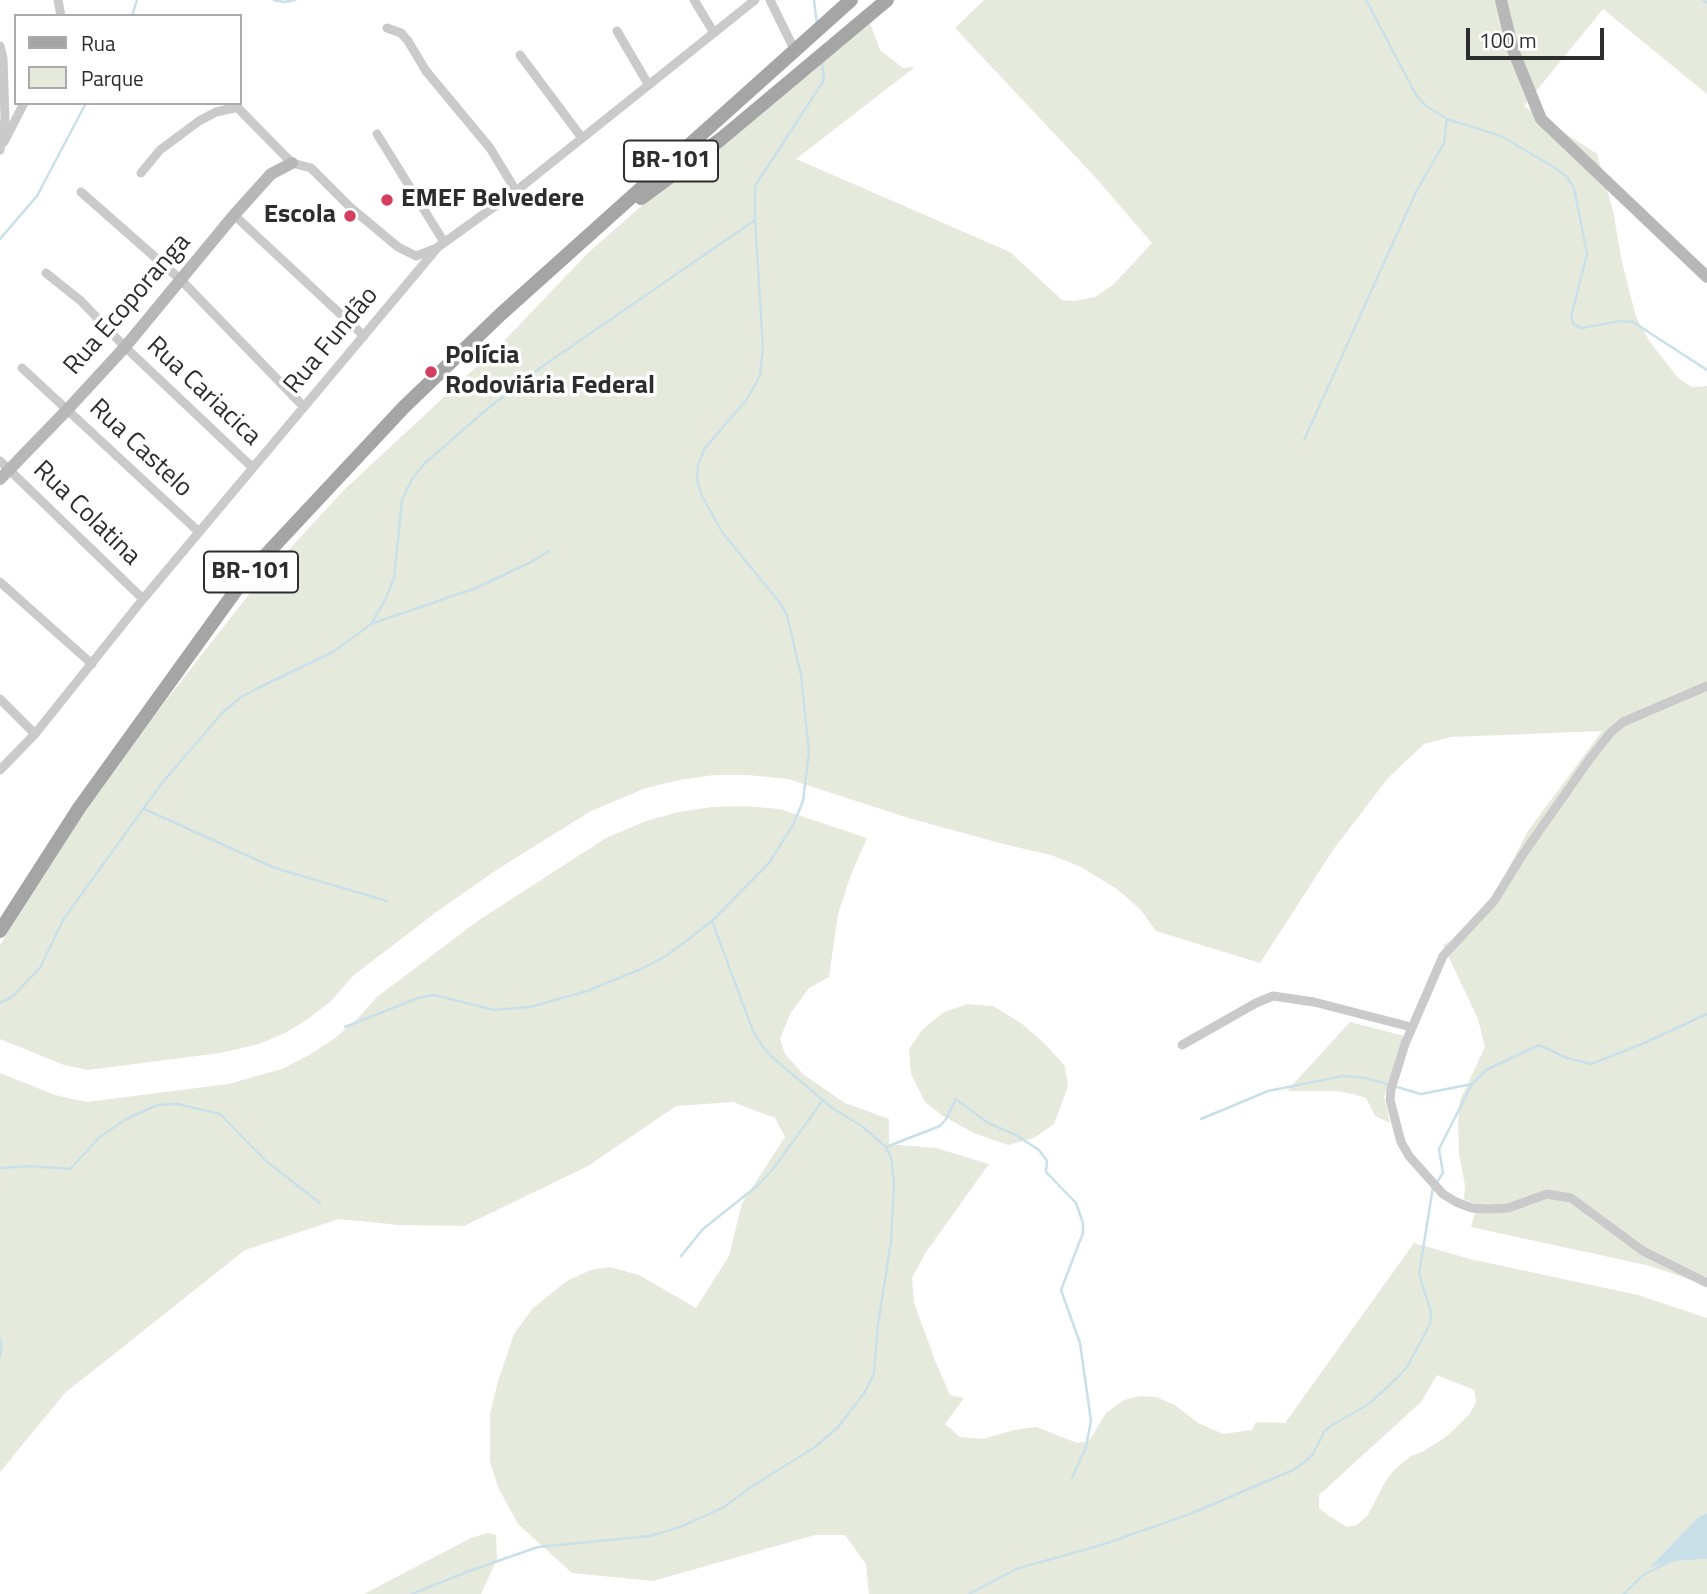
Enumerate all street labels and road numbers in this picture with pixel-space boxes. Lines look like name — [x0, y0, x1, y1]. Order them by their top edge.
road number: BR-101 — [624, 140, 718, 182]
street label: Rua Ecoporanga — [58, 228, 198, 382]
street label: Rua Fundão — [278, 281, 386, 401]
street label: Rua Cariacica — [139, 331, 267, 453]
street label: Rua Castelo — [82, 393, 198, 505]
street label: Rua Colatina — [26, 455, 146, 573]
road number: BR-101 — [204, 552, 298, 592]

